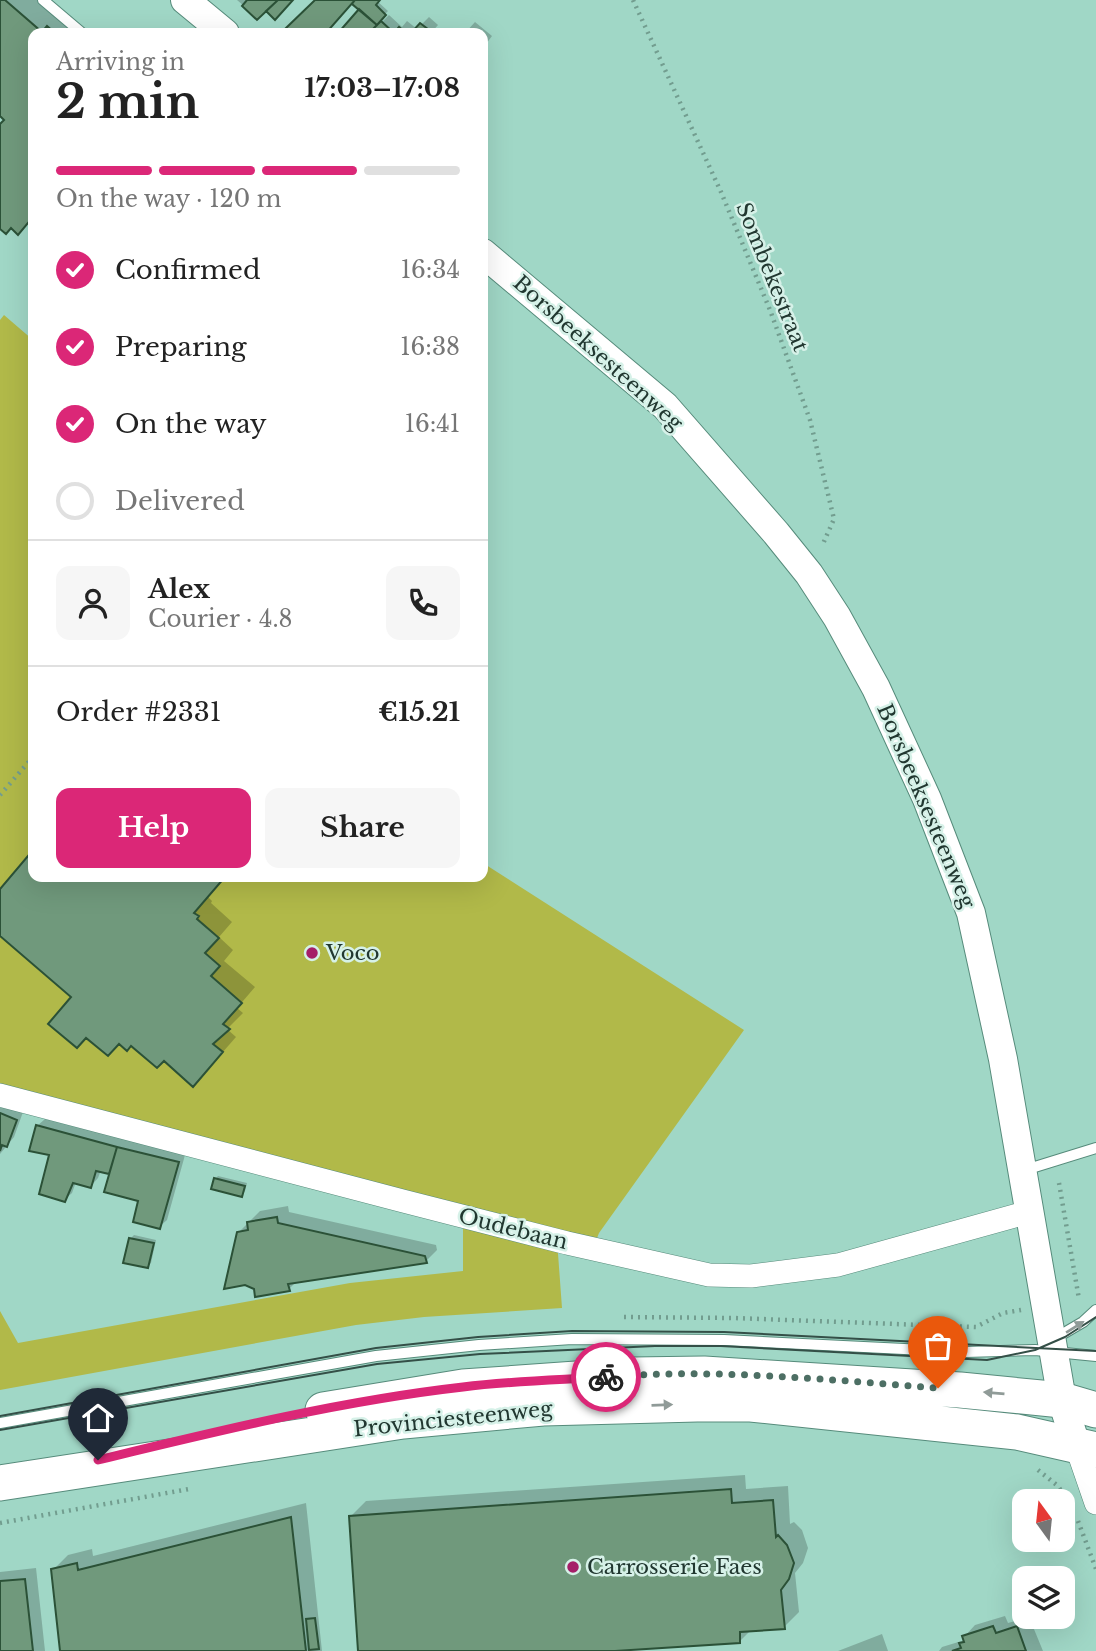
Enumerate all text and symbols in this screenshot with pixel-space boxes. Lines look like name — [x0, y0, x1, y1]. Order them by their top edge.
text: Arriving in — [56, 48, 185, 76]
text: 17:03–17:08 — [304, 72, 460, 104]
text: 2 min — [56, 73, 199, 130]
text: On the way · 120 m — [56, 185, 281, 213]
street label: Sombekestraat — [730, 199, 814, 355]
icon: check — [56, 251, 94, 289]
text: Confirmed — [115, 254, 260, 286]
text: 16:34 — [401, 256, 460, 284]
street label: Borsbeeksesteenweg — [508, 270, 689, 436]
icon: check — [56, 328, 94, 366]
text: Preparing — [115, 331, 247, 363]
text: 16:38 — [400, 333, 460, 361]
icon: check — [56, 405, 94, 443]
text: On the way — [115, 408, 267, 440]
text: 16:41 — [405, 410, 460, 438]
text: Delivered — [115, 485, 245, 517]
button: person — [56, 566, 130, 640]
button: phone — [386, 566, 460, 640]
text: Alex — [148, 573, 210, 605]
text: Courier · 4.8 — [148, 605, 293, 633]
text: Order #2331 — [56, 696, 221, 728]
text: €15.21 — [378, 696, 460, 728]
street label: Borsbeeksesteenweg — [871, 700, 981, 912]
button: Help — [56, 788, 251, 868]
button: Share — [265, 788, 460, 868]
place label: Voco — [325, 940, 379, 966]
marker: Voco — [304, 945, 320, 961]
street label: Oudebaan — [456, 1203, 570, 1255]
pin — [908, 1316, 968, 1388]
one-way arrow — [1065, 1320, 1084, 1333]
icon: bag — [919, 1327, 957, 1365]
courier — [571, 1342, 641, 1412]
icon: bike — [587, 1358, 625, 1396]
one-way arrow — [983, 1387, 1005, 1398]
pin — [68, 1388, 128, 1460]
street label: Provinciesteenweg — [352, 1396, 554, 1442]
icon: home — [79, 1399, 117, 1437]
one-way arrow — [652, 1399, 674, 1410]
north arrow — [1012, 1489, 1074, 1552]
map controls — [1012, 1489, 1075, 1629]
place label: Carrosserie Faes — [587, 1554, 762, 1580]
marker: Carrosserie Faes — [565, 1559, 581, 1575]
button: layers — [1012, 1566, 1075, 1629]

